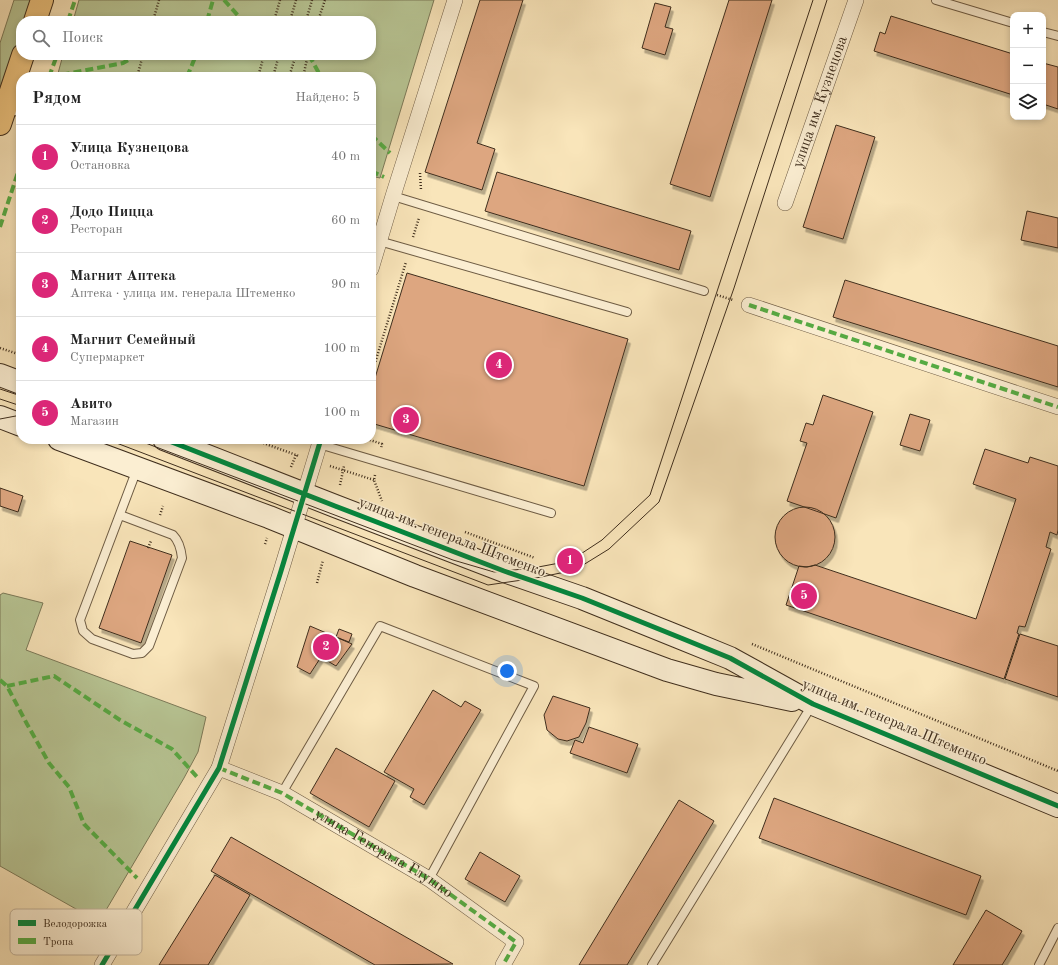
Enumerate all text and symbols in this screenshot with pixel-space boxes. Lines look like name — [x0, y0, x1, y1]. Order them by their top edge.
map controls — [1010, 12, 1046, 120]
button: + — [1010, 12, 1046, 48]
search box — [16, 16, 376, 60]
icon: search — [30, 27, 52, 49]
text: Поиск — [62, 31, 103, 46]
street label: улица им. Кузнецова — [790, 34, 850, 170]
button: − — [1010, 48, 1046, 84]
button: layers — [1010, 84, 1046, 120]
text: Рядом — [32, 90, 81, 107]
text: Найдено: 5 — [296, 91, 360, 104]
text: Улица Кузнецова — [70, 141, 189, 156]
text: 1 — [41, 150, 49, 163]
text: 40 m — [331, 150, 360, 163]
text: Остановка — [70, 159, 130, 172]
text: Додо Пицца — [70, 205, 154, 220]
text: 2 — [41, 214, 49, 227]
text: 60 m — [331, 214, 360, 227]
text: Ресторан — [70, 223, 123, 236]
text: Магнит Аптека — [70, 269, 176, 284]
text: 3 — [41, 278, 49, 291]
text: 90 m — [331, 278, 360, 291]
text: Аптека · улица им. генерала Штеменко — [70, 287, 296, 300]
text: Магнит Семейный — [70, 333, 196, 348]
text: 4 — [41, 342, 49, 355]
text: 100 m — [323, 342, 360, 355]
pin: 4 — [486, 350, 512, 380]
text: Супермаркет — [70, 351, 145, 364]
text: Авито — [70, 397, 112, 412]
pin: 3 — [393, 405, 419, 435]
text: 5 — [41, 406, 49, 419]
text: 100 m — [323, 406, 360, 419]
text: Магазин — [70, 415, 119, 428]
street label: улица им. генерала Штеменко — [356, 495, 548, 581]
pin: 1 — [557, 546, 583, 576]
pin: 5 — [791, 581, 817, 611]
pin: 2 — [313, 632, 339, 662]
your location — [497, 661, 517, 681]
street label: улица им. генерала Штеменко — [799, 677, 989, 769]
street label: улица Генерала Глушко — [312, 806, 455, 901]
legend — [10, 909, 142, 955]
text: Велодорожка — [43, 919, 108, 930]
text: Тропа — [43, 937, 74, 948]

